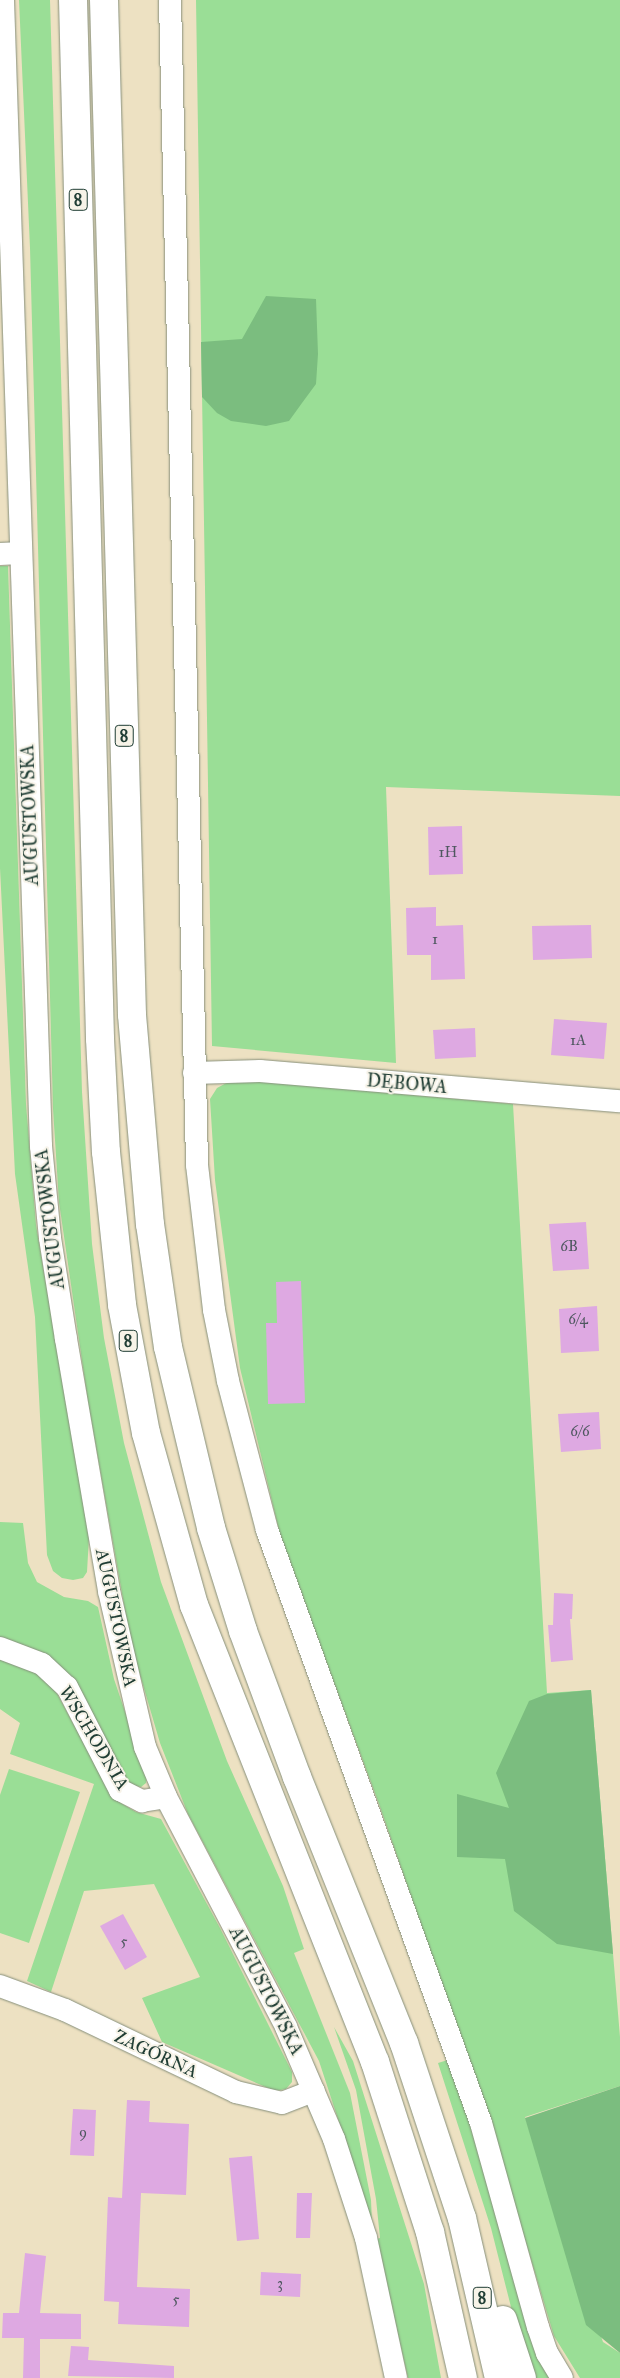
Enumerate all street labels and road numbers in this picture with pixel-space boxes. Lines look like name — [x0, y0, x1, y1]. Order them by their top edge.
road number: 8 — [68, 186, 88, 214]
road number: 8 — [114, 722, 134, 749]
street label: AUGUSTOWSKA — [17, 744, 43, 886]
street label: DĘBOWA — [366, 1070, 448, 1098]
street label: AUGUSTOWSKA — [31, 1148, 69, 1290]
road number: 8 — [118, 1328, 138, 1354]
street label: AUGUSTOWSKA — [91, 1547, 141, 1689]
street label: WSCHODNIA — [54, 1682, 134, 1794]
street label: AUGUSTOWSKA — [224, 1923, 308, 2059]
street label: ZAGÓRNA — [111, 2025, 201, 2083]
road number: 8 — [472, 2284, 492, 2312]

